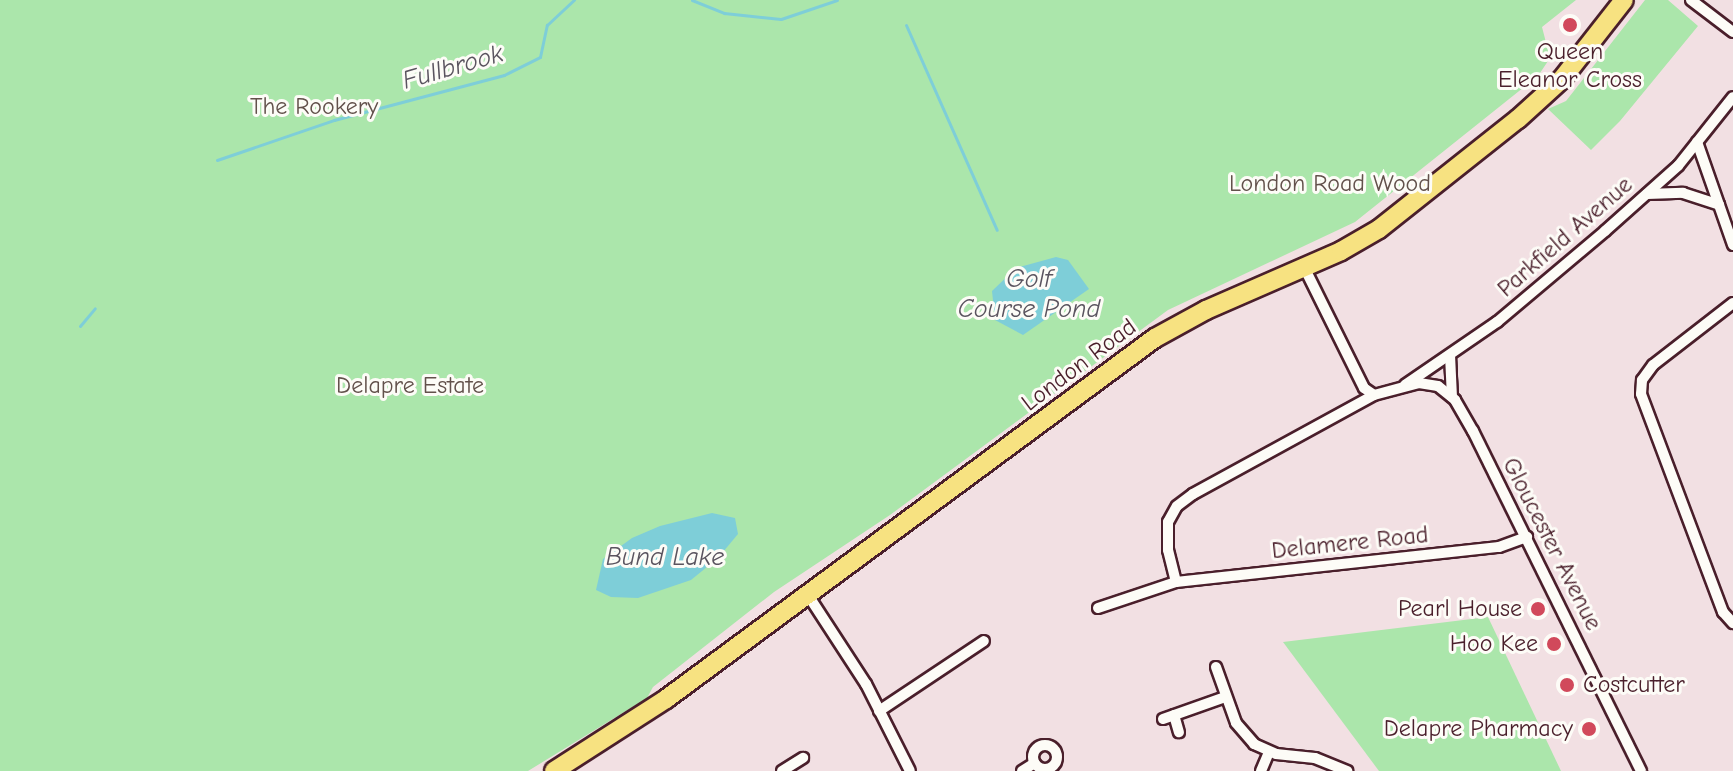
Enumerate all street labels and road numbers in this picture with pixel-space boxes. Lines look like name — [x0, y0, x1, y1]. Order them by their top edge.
street label: Parkfield Avenue — [1492, 171, 1638, 303]
street label: London Road — [1016, 313, 1142, 417]
street label: Gloucester Avenue — [1496, 453, 1608, 635]
street label: Delamere Road — [1270, 520, 1430, 566]

